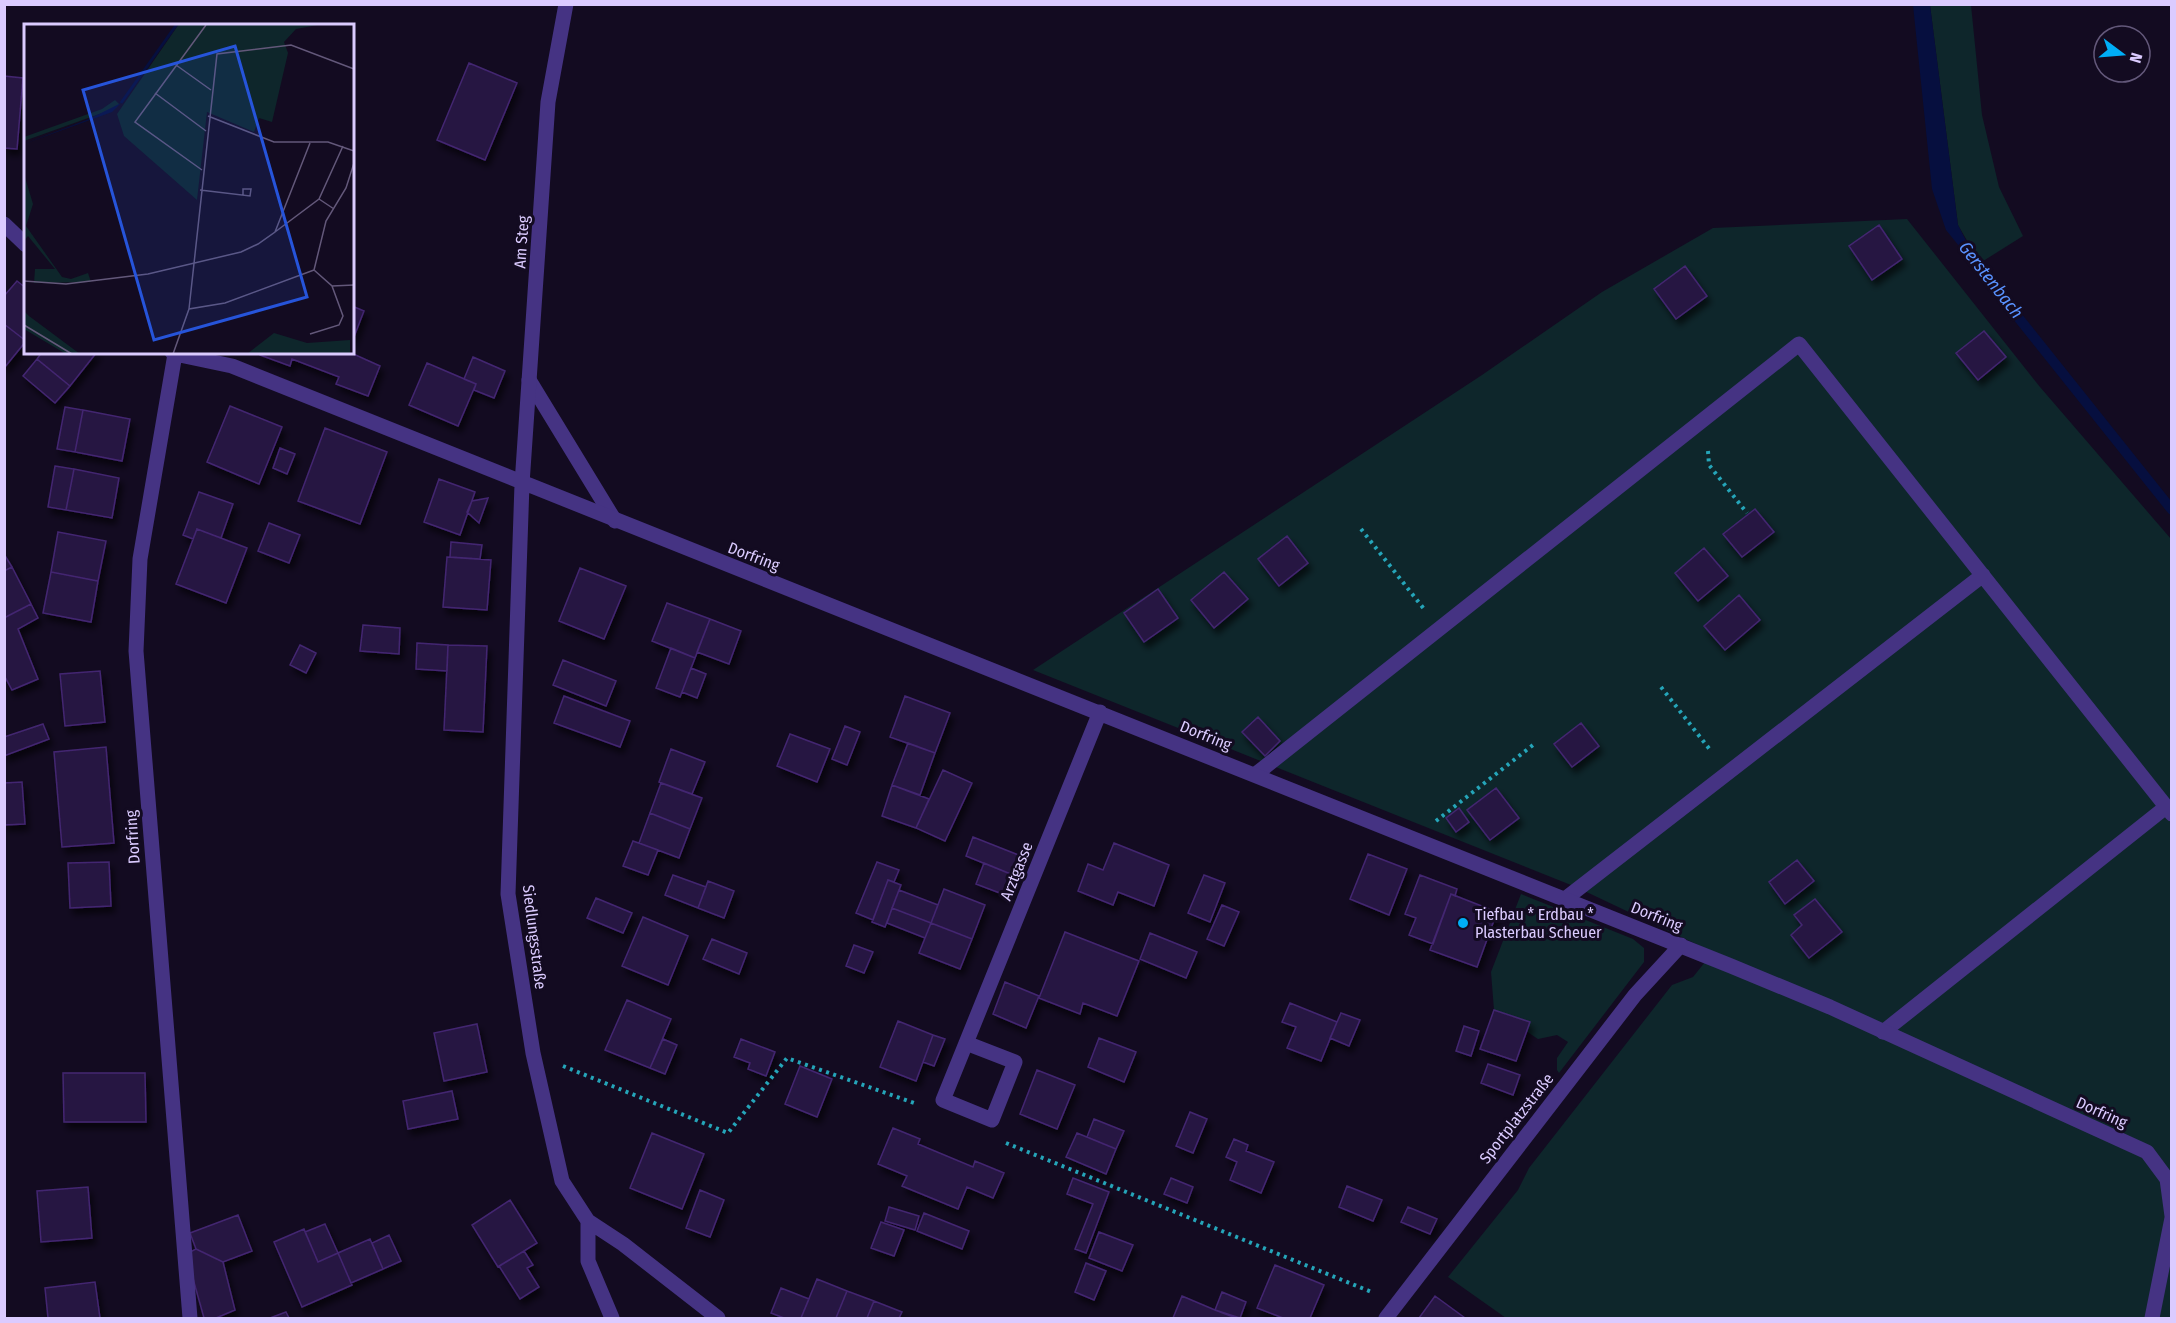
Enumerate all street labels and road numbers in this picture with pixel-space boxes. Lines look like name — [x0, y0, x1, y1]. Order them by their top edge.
street label: Am Steg — [510, 215, 533, 269]
street label: Dorfring — [725, 538, 783, 575]
street label: Dorfring — [1177, 717, 1235, 755]
street label: Dorfring — [121, 809, 144, 864]
street label: Arztgasse — [996, 839, 1037, 903]
street label: Siedlungsstraße — [519, 884, 550, 990]
street label: Dorfring — [1628, 898, 1686, 936]
street label: Sportplatzstraße — [1475, 1069, 1558, 1167]
street label: Dorfring — [2073, 1093, 2131, 1132]

